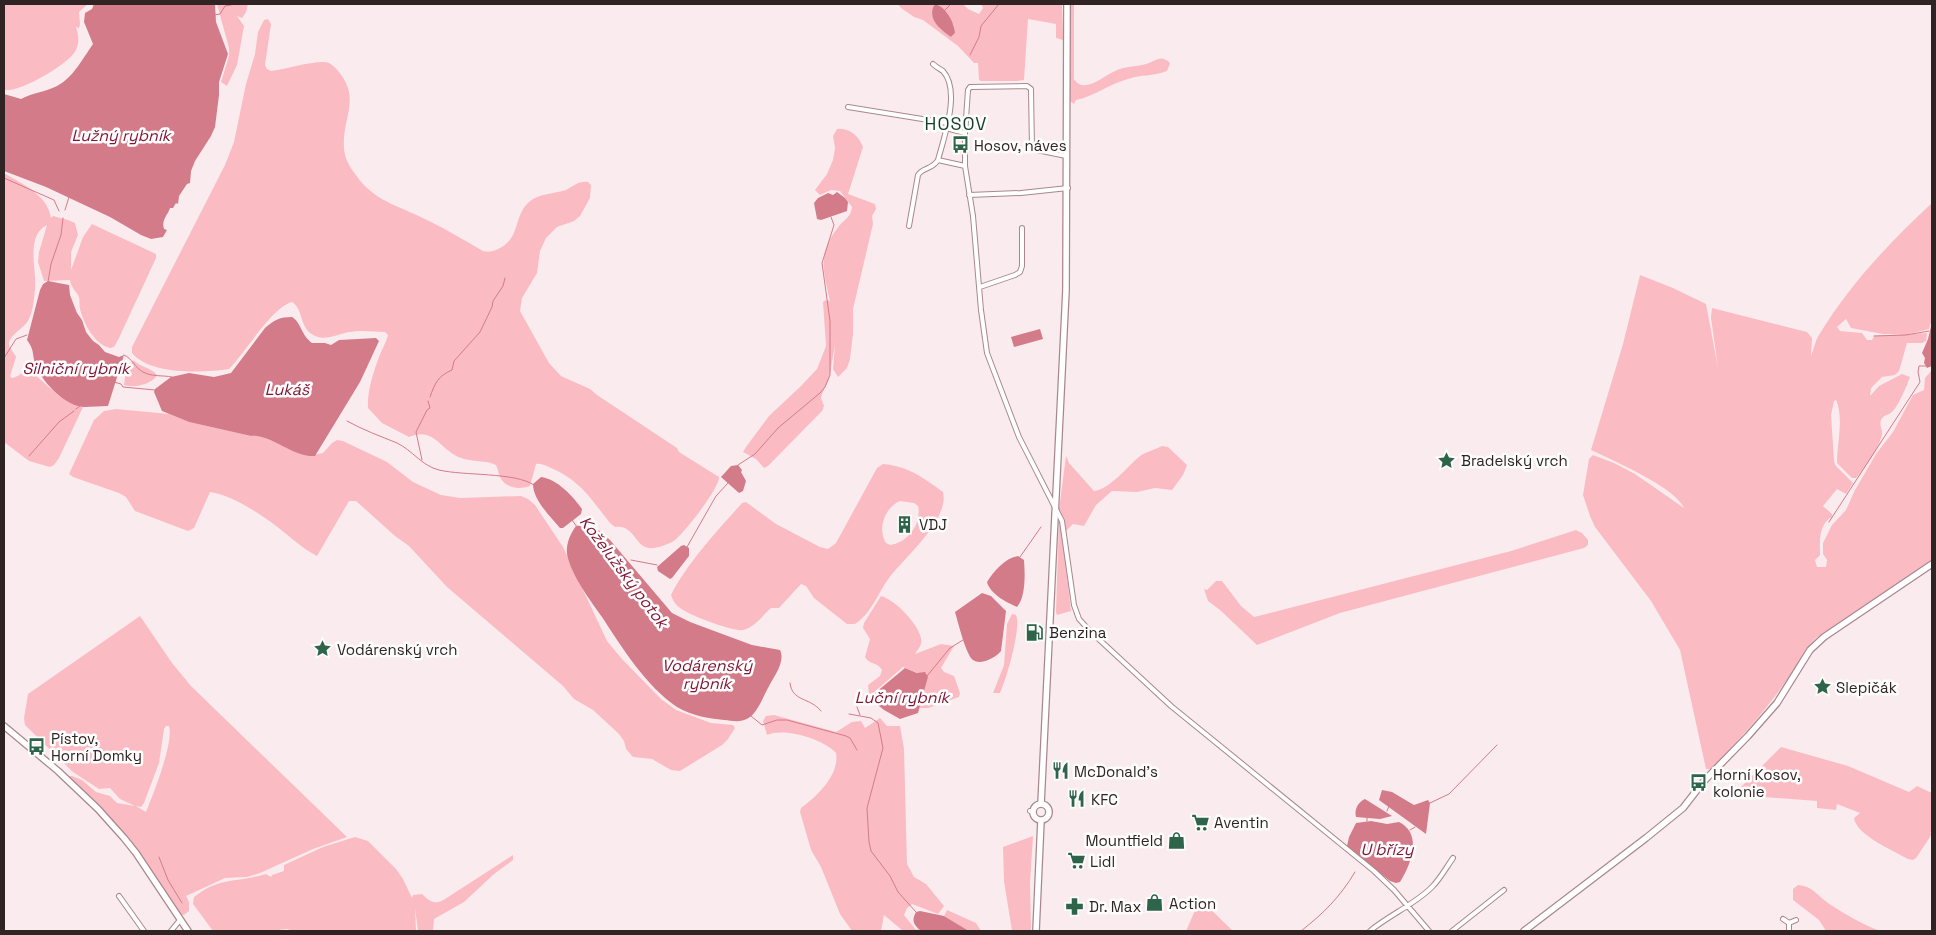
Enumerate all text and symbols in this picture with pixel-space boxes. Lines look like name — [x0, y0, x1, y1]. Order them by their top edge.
district label: HOSOV — [925, 112, 987, 135]
water label: Lužný rybník — [72, 125, 173, 146]
bus stop icon: Hosov, náves — [950, 135, 970, 155]
place label: Hosov, náves — [974, 136, 1067, 155]
water label: Silniční rybník — [22, 358, 132, 379]
water label: Lukáš — [265, 379, 311, 400]
place icon: Bradelský vrch — [1437, 450, 1457, 470]
place label: Bradelský vrch — [1461, 451, 1568, 470]
water label: Koželužský potok — [575, 512, 674, 634]
building icon: VDJ — [895, 514, 915, 534]
place label: VDJ — [919, 515, 947, 534]
fuel station icon: Benzina — [1025, 622, 1045, 642]
place label: Benzina — [1049, 623, 1107, 642]
place icon: Vodárenský vrch — [313, 639, 333, 659]
place label: Vodárenský vrch — [337, 640, 457, 659]
water label: Vodárenský rybník — [662, 655, 753, 694]
place icon: Slepičák — [1812, 677, 1832, 697]
place label: Slepičák — [1836, 678, 1897, 697]
water label: Luční rybník — [855, 687, 952, 708]
place label: Pístov, Horní Domky — [51, 729, 142, 765]
bus stop icon: Pístov, Horní Domky — [27, 737, 47, 757]
restaurant icon: McDonald's — [1050, 761, 1070, 781]
place label: McDonald's — [1074, 762, 1158, 781]
place label: Horní Kosov, kolonie — [1713, 765, 1801, 801]
bus stop icon: Horní Kosov, kolonie — [1689, 773, 1709, 793]
restaurant icon: KFC — [1067, 789, 1087, 809]
place label: KFC — [1091, 790, 1118, 809]
supermarket icon: Aventin — [1190, 812, 1210, 832]
place label: Aventin — [1214, 813, 1269, 832]
shop icon: Mountfield — [1167, 830, 1187, 850]
place label: Mountfield — [1086, 831, 1163, 850]
water label: U břízy — [1360, 839, 1415, 860]
supermarket icon: Lidl — [1066, 851, 1086, 871]
place label: Lidl — [1090, 852, 1115, 871]
shop icon: Action — [1145, 893, 1165, 913]
place label: Action — [1169, 894, 1216, 913]
pharmacy icon: Dr. Max — [1065, 896, 1085, 916]
place label: Dr. Max — [1089, 897, 1141, 916]

